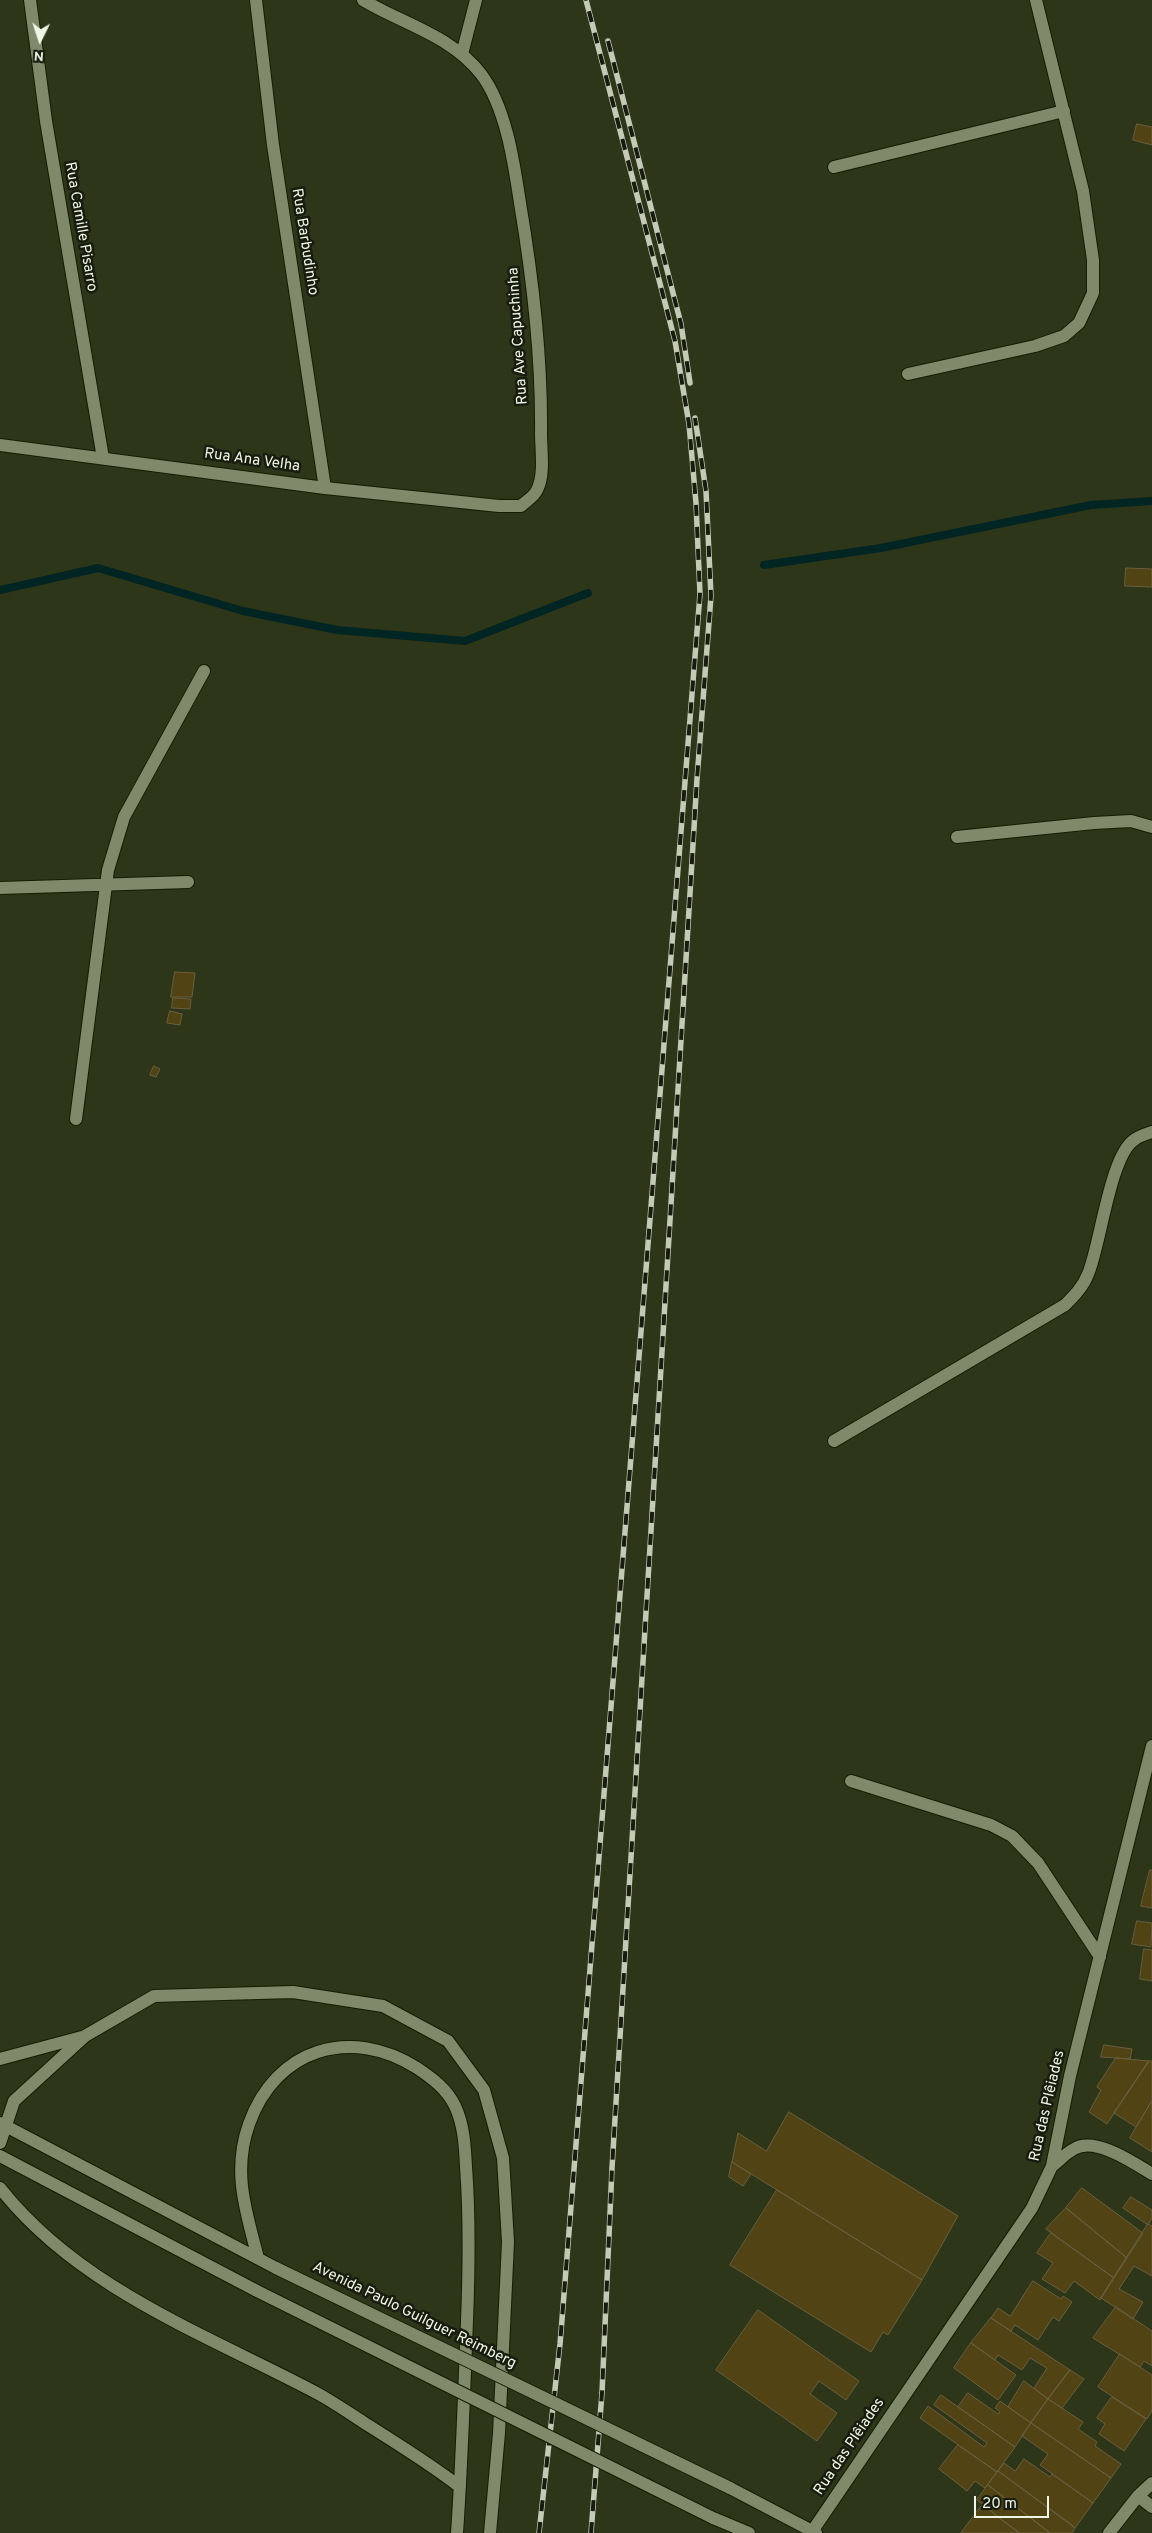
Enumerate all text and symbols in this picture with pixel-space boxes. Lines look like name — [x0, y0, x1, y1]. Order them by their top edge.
north arrow — [15, 15, 65, 65]
text: N — [33, 47, 45, 64]
street label: Rua Camille Pisarro — [60, 161, 100, 293]
street label: Rua Barbudinho — [287, 187, 321, 297]
street label: Rua Ave Capuchinha — [505, 267, 533, 405]
street label: Rua Ana Velha — [203, 445, 301, 477]
street label: Rua das Plêiades — [1026, 2049, 1070, 2163]
street label: Avenida Paulo Guilguer Reimberg — [309, 2259, 519, 2373]
street label: Rua das Plêiades — [811, 2395, 889, 2499]
scale bar — [977, 2486, 1052, 2518]
text: 20 m — [982, 2495, 1017, 2514]

